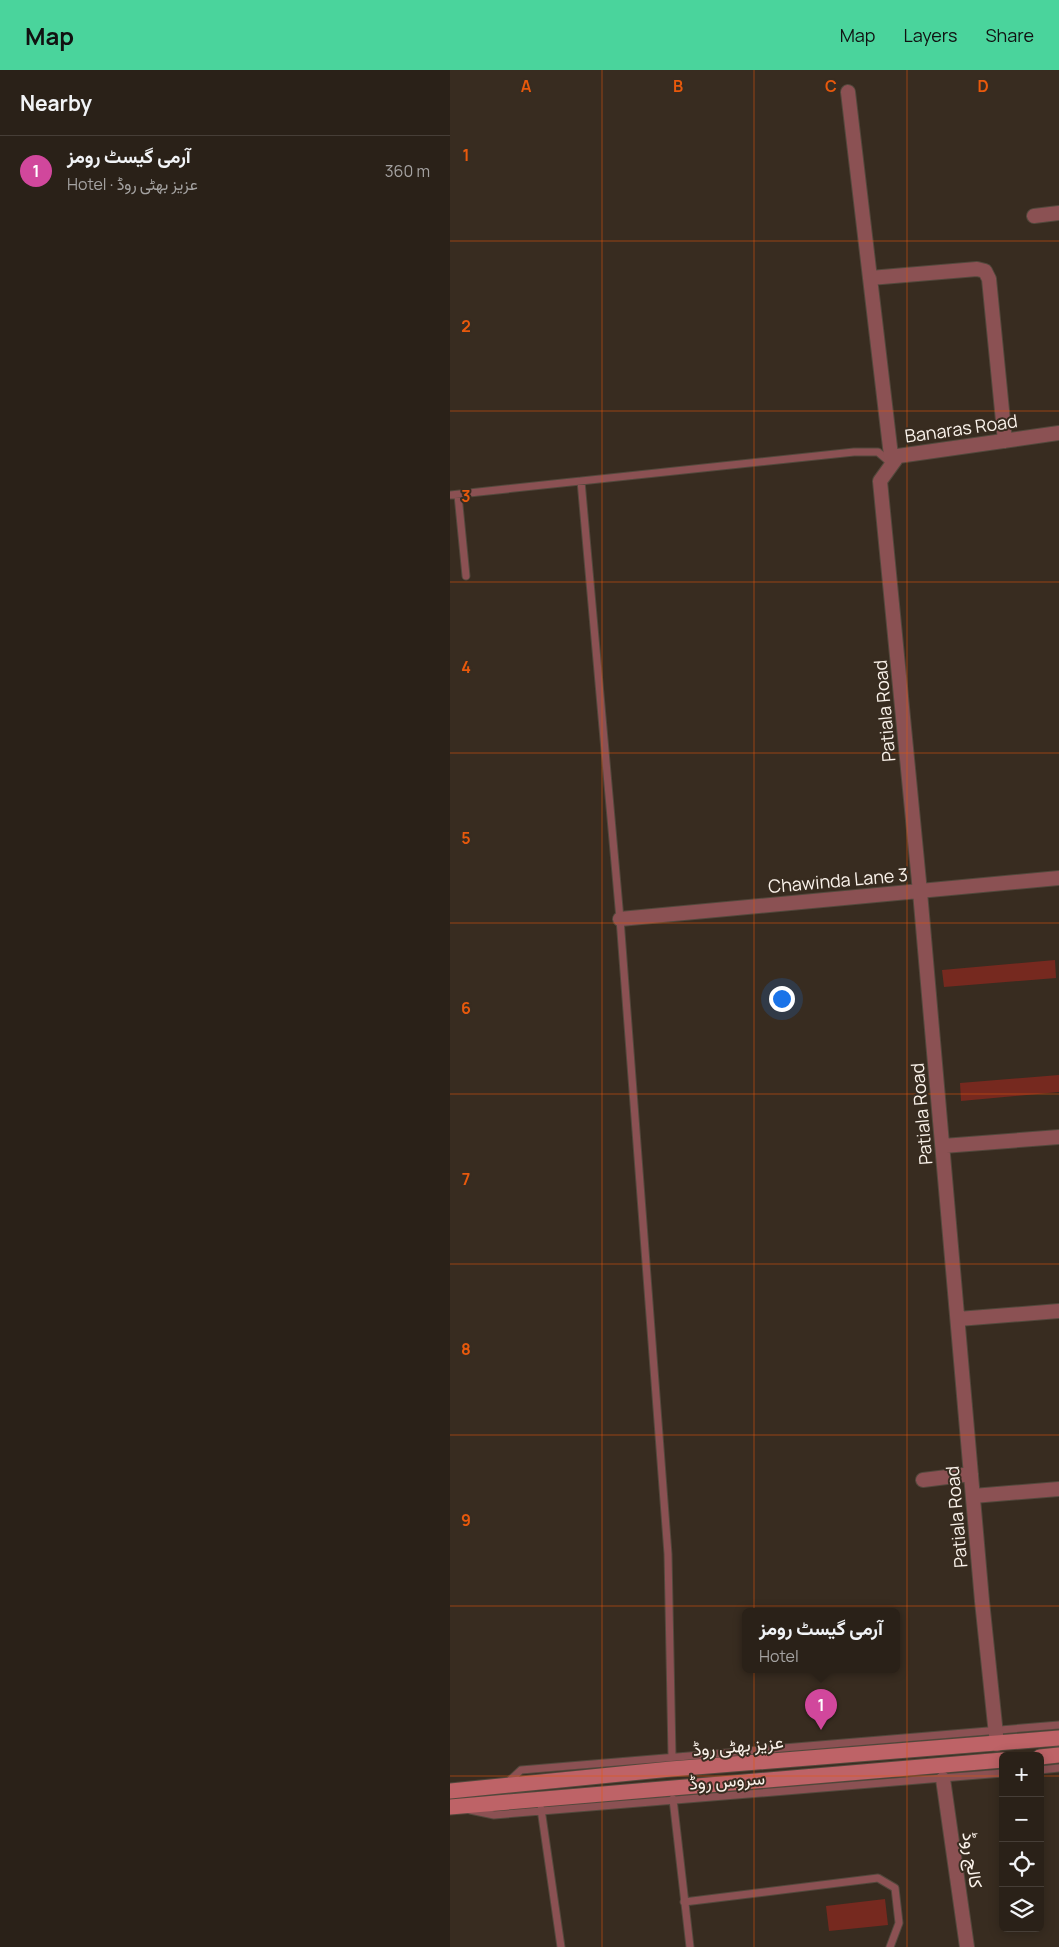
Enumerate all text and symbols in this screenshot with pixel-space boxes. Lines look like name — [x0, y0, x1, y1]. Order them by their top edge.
text: Map — [25, 19, 74, 52]
text: Map — [840, 23, 875, 47]
text: Layers — [903, 23, 957, 47]
text: Share — [985, 23, 1034, 47]
text: A — [521, 75, 532, 97]
text: B — [673, 75, 683, 97]
text: C — [825, 75, 837, 97]
text: D — [977, 75, 989, 97]
text: Nearby — [20, 89, 92, 117]
text: آرمی گیسٹ رومز — [67, 143, 191, 169]
text: 1 — [462, 144, 470, 166]
text: 1 — [32, 160, 40, 182]
text: 360 m — [385, 160, 430, 182]
text: Hotel · عزیز بھٹی روڈ — [67, 173, 198, 195]
text: 2 — [461, 315, 471, 337]
street label: Banaras Road — [903, 408, 1019, 448]
text: 3 — [461, 485, 471, 507]
text: 4 — [461, 656, 471, 678]
street label: Patiala Road — [868, 659, 900, 763]
text: 5 — [461, 827, 471, 849]
street label: Chawinda Lane 3 — [767, 862, 909, 898]
your location — [769, 986, 795, 1012]
text: 6 — [461, 997, 471, 1019]
street label: Patiala Road — [905, 1062, 937, 1166]
text: 7 — [462, 1168, 470, 1190]
text: 8 — [461, 1338, 471, 1360]
street label: Patiala Road — [940, 1465, 972, 1569]
text: 9 — [461, 1509, 471, 1531]
popup — [742, 1608, 900, 1673]
text: آرمی گیسٹ رومز — [759, 1615, 883, 1641]
text: Hotel — [759, 1645, 799, 1667]
pin: 1 — [805, 1689, 837, 1730]
street label: عزیز بھٹی روڈ — [692, 1729, 784, 1761]
map controls — [999, 1752, 1044, 1932]
button: + — [999, 1752, 1044, 1797]
street label: سروس روڈ — [688, 1765, 766, 1795]
button: − — [999, 1797, 1044, 1842]
street label: کالج روڈ — [956, 1830, 989, 1890]
button: locate — [999, 1842, 1044, 1887]
button: layers — [999, 1887, 1044, 1932]

